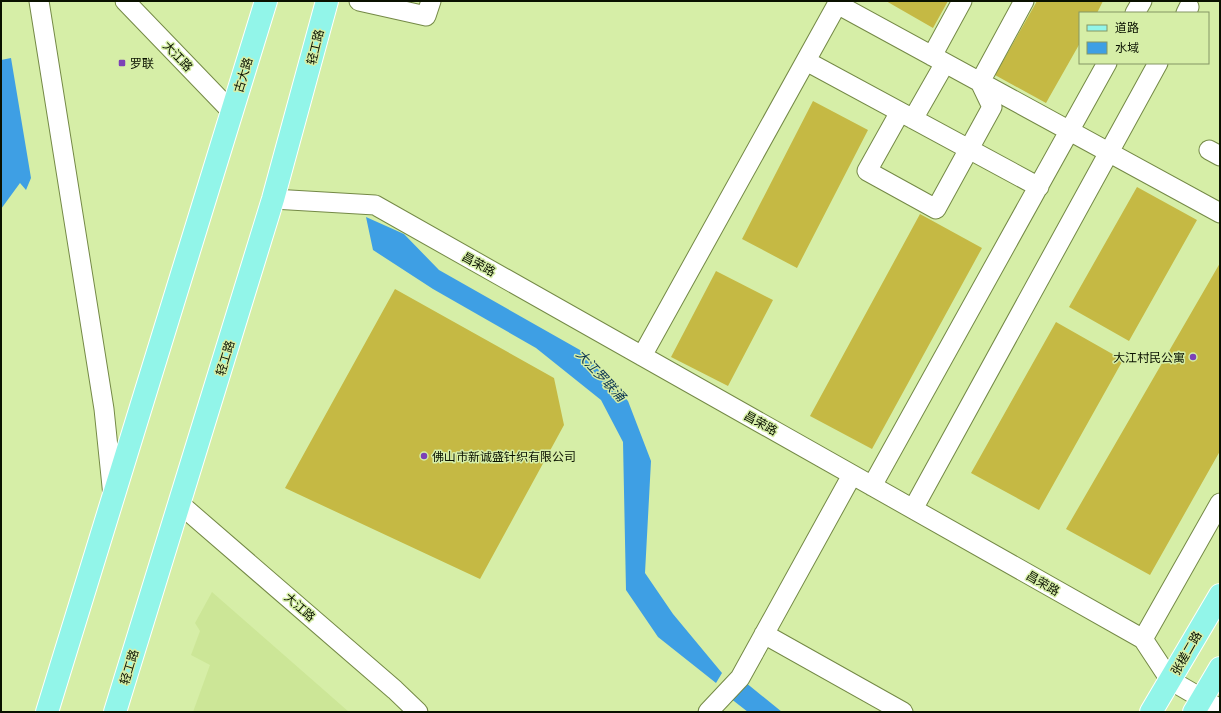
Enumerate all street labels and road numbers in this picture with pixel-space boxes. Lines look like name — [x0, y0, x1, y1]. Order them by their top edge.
street label: 轻工路 — [303, 28, 327, 66]
street label: 大江路 — [160, 38, 196, 74]
street label: 古大路 — [231, 56, 255, 94]
street label: 昌荣路 — [460, 249, 498, 279]
street label: 轻工路 — [213, 339, 237, 377]
street label: 昌荣路 — [742, 408, 780, 438]
street label: 昌荣路 — [1024, 568, 1062, 598]
street label: 大江路 — [281, 590, 319, 624]
street label: 张槎二路 — [1168, 628, 1204, 678]
street label: 轻工路 — [117, 648, 141, 686]

